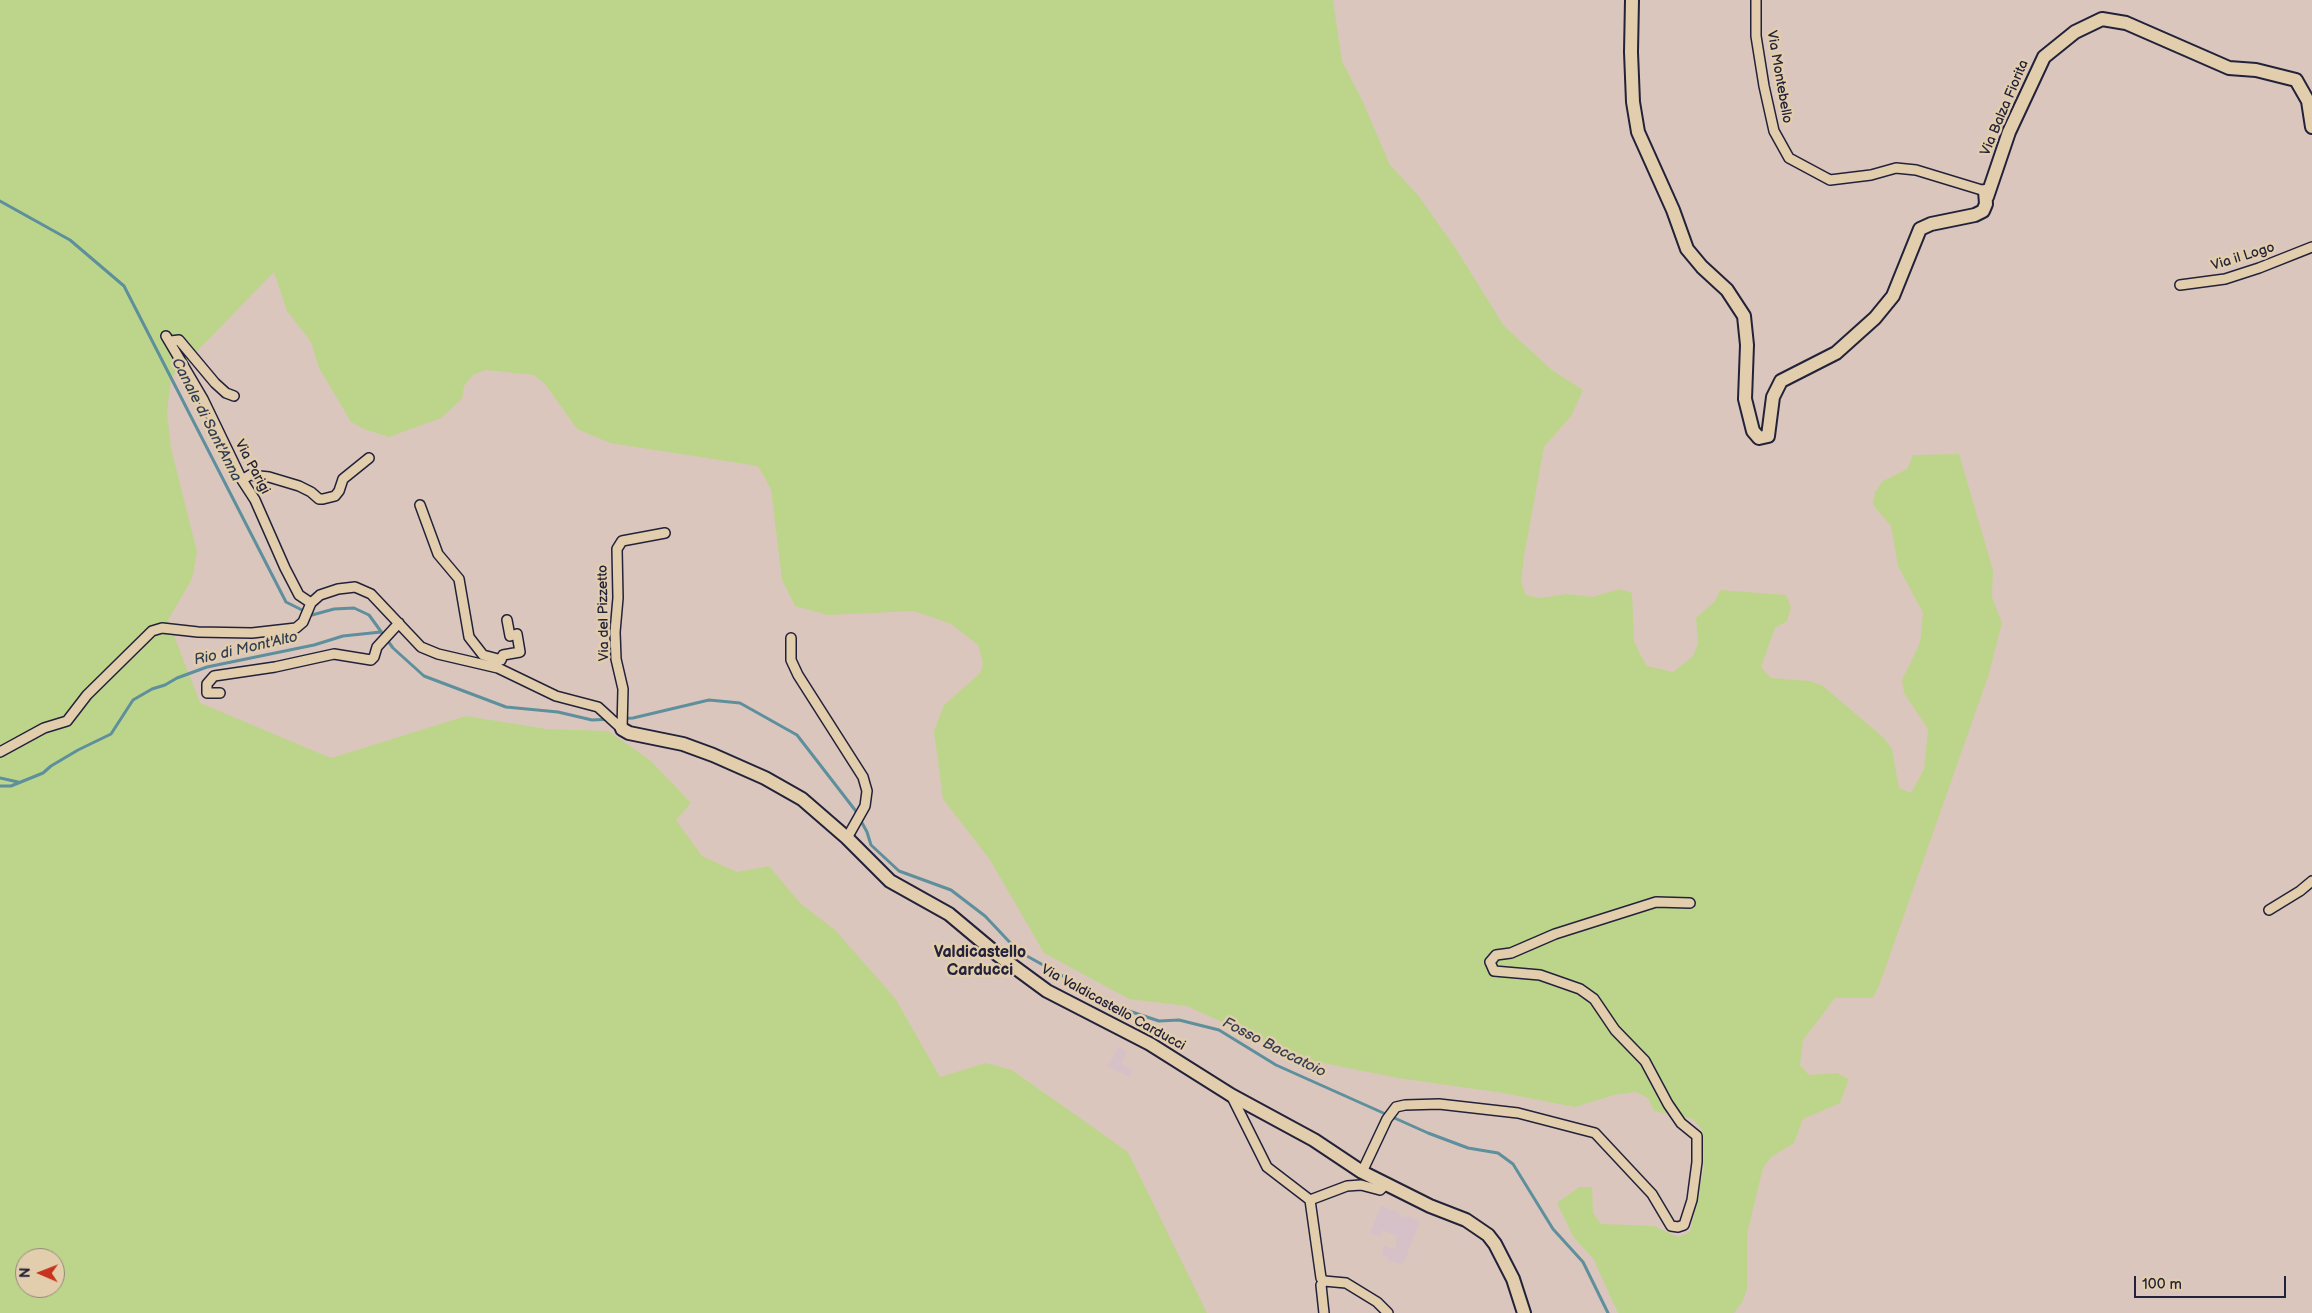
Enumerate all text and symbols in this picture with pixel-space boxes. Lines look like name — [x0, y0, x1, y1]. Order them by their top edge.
street label: Via Montebello — [1763, 29, 1795, 125]
street label: Via Balza Fiorita — [1977, 58, 2033, 158]
street label: Via il Logo — [2209, 239, 2277, 275]
water label: Canale di Sant'Anna — [167, 355, 245, 485]
street label: Via Parigi — [231, 437, 273, 497]
street label: Via del Pizzetto — [595, 565, 613, 661]
water label: Rio di Mont'Alto — [192, 628, 300, 670]
district label: Valdicastello Carducci — [934, 943, 1026, 981]
street label: Via Valdicastello Carducci — [1038, 961, 1188, 1055]
water label: Fosso Baccatoio — [1219, 1014, 1329, 1082]
north arrow — [15, 1248, 65, 1298]
scale bar — [2137, 1266, 2290, 1298]
text: N — [17, 1267, 34, 1278]
text: 100 m — [2142, 1275, 2182, 1294]

